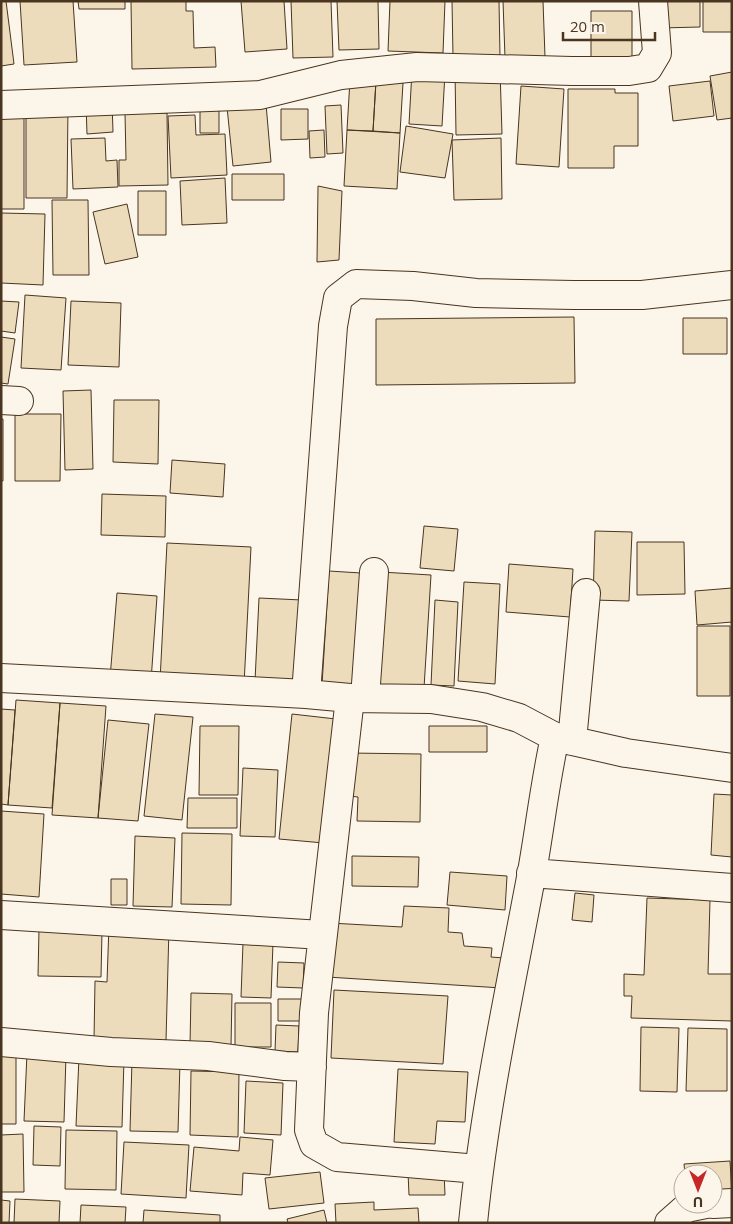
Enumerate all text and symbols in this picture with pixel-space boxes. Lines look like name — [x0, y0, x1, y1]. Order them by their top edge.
scale bar — [563, 10, 656, 42]
text: 20 m — [570, 16, 605, 36]
north arrow — [673, 1164, 723, 1214]
text: U — [693, 1193, 703, 1212]

